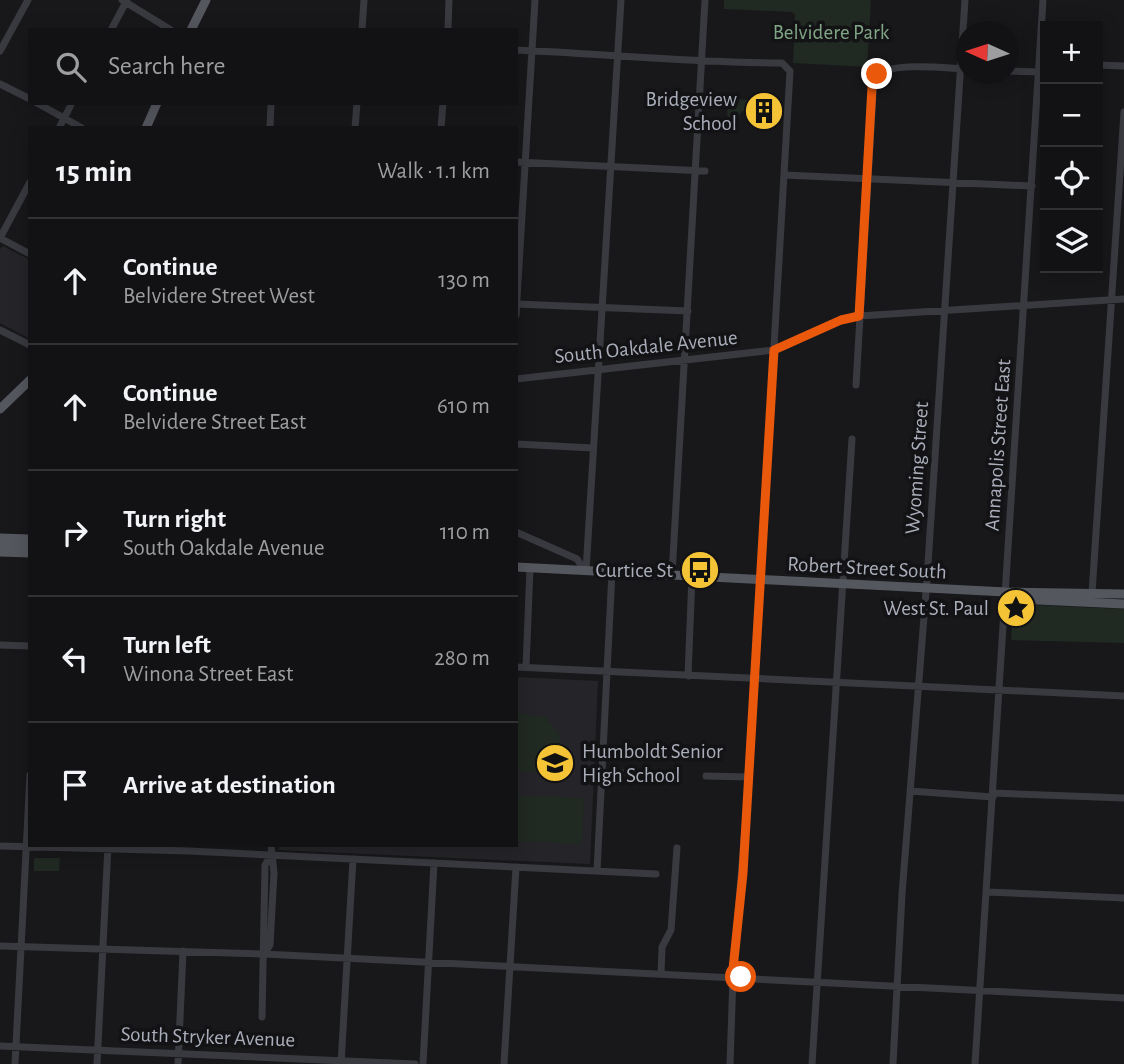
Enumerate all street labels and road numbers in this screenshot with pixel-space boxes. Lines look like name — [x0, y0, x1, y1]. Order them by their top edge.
street label: South Oakdale Avenue — [553, 327, 739, 367]
street label: Annapolis Street East — [982, 358, 1015, 532]
street label: Wyoming Street — [902, 401, 932, 535]
street label: Robert Street South — [787, 553, 947, 583]
street label: South Stryker Avenue — [120, 1023, 296, 1051]

